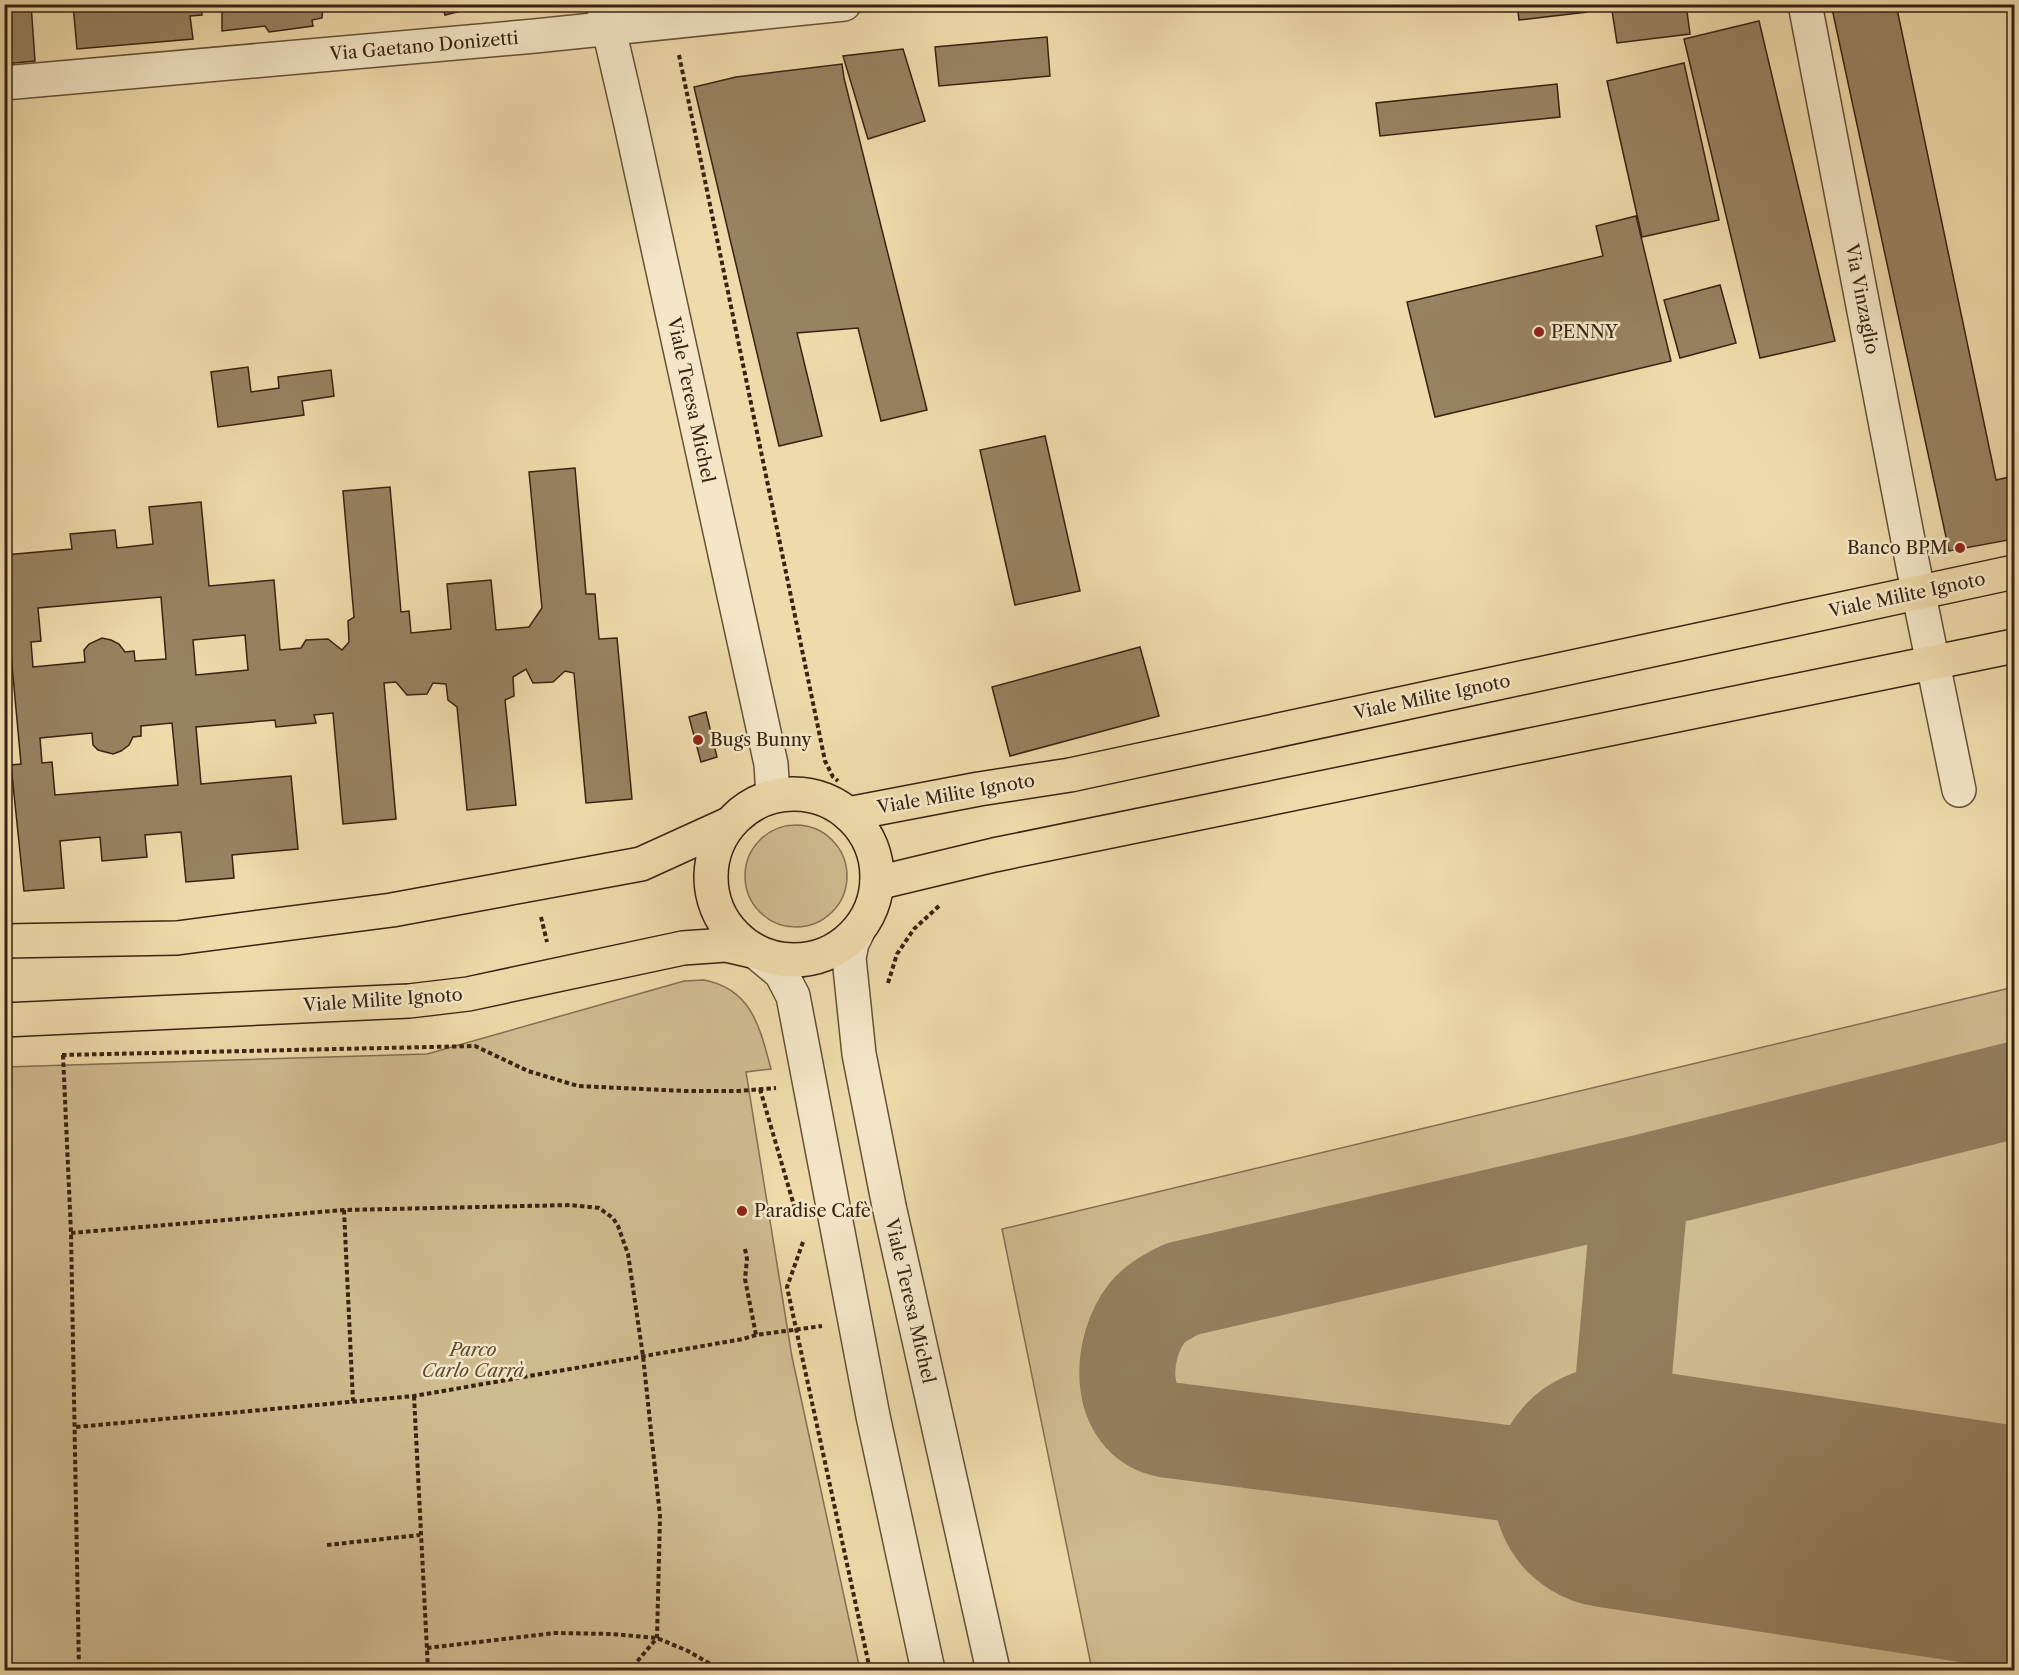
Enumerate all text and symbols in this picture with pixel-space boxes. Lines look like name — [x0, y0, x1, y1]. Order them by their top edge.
street label: Via Gaetano Donizetti — [328, 27, 520, 65]
street label: Via Vinzaglio — [1840, 241, 1883, 356]
street label: Viale Teresa Michel — [662, 314, 719, 485]
place label: PENNY — [1551, 321, 1619, 343]
marker: PENNY — [1532, 325, 1546, 339]
place label: Banco BPM — [1847, 537, 1948, 559]
marker: Banco BPM — [1953, 541, 1967, 555]
street label: Viale Milite Ignoto — [1826, 568, 1987, 623]
street label: Viale Milite Ignoto — [1351, 670, 1512, 725]
place label: Bugs Bunny — [710, 729, 813, 751]
marker: Bugs Bunny — [691, 733, 705, 747]
street label: Viale Milite Ignoto — [874, 769, 1037, 819]
street label: Viale Milite Ignoto — [302, 983, 463, 1017]
place label: Paradise Cafè — [754, 1200, 871, 1222]
marker: Paradise Cafè — [735, 1204, 749, 1218]
street label: Viale Teresa Michel — [880, 1215, 940, 1386]
park label: Parco Carlo Carrà — [422, 1339, 524, 1382]

